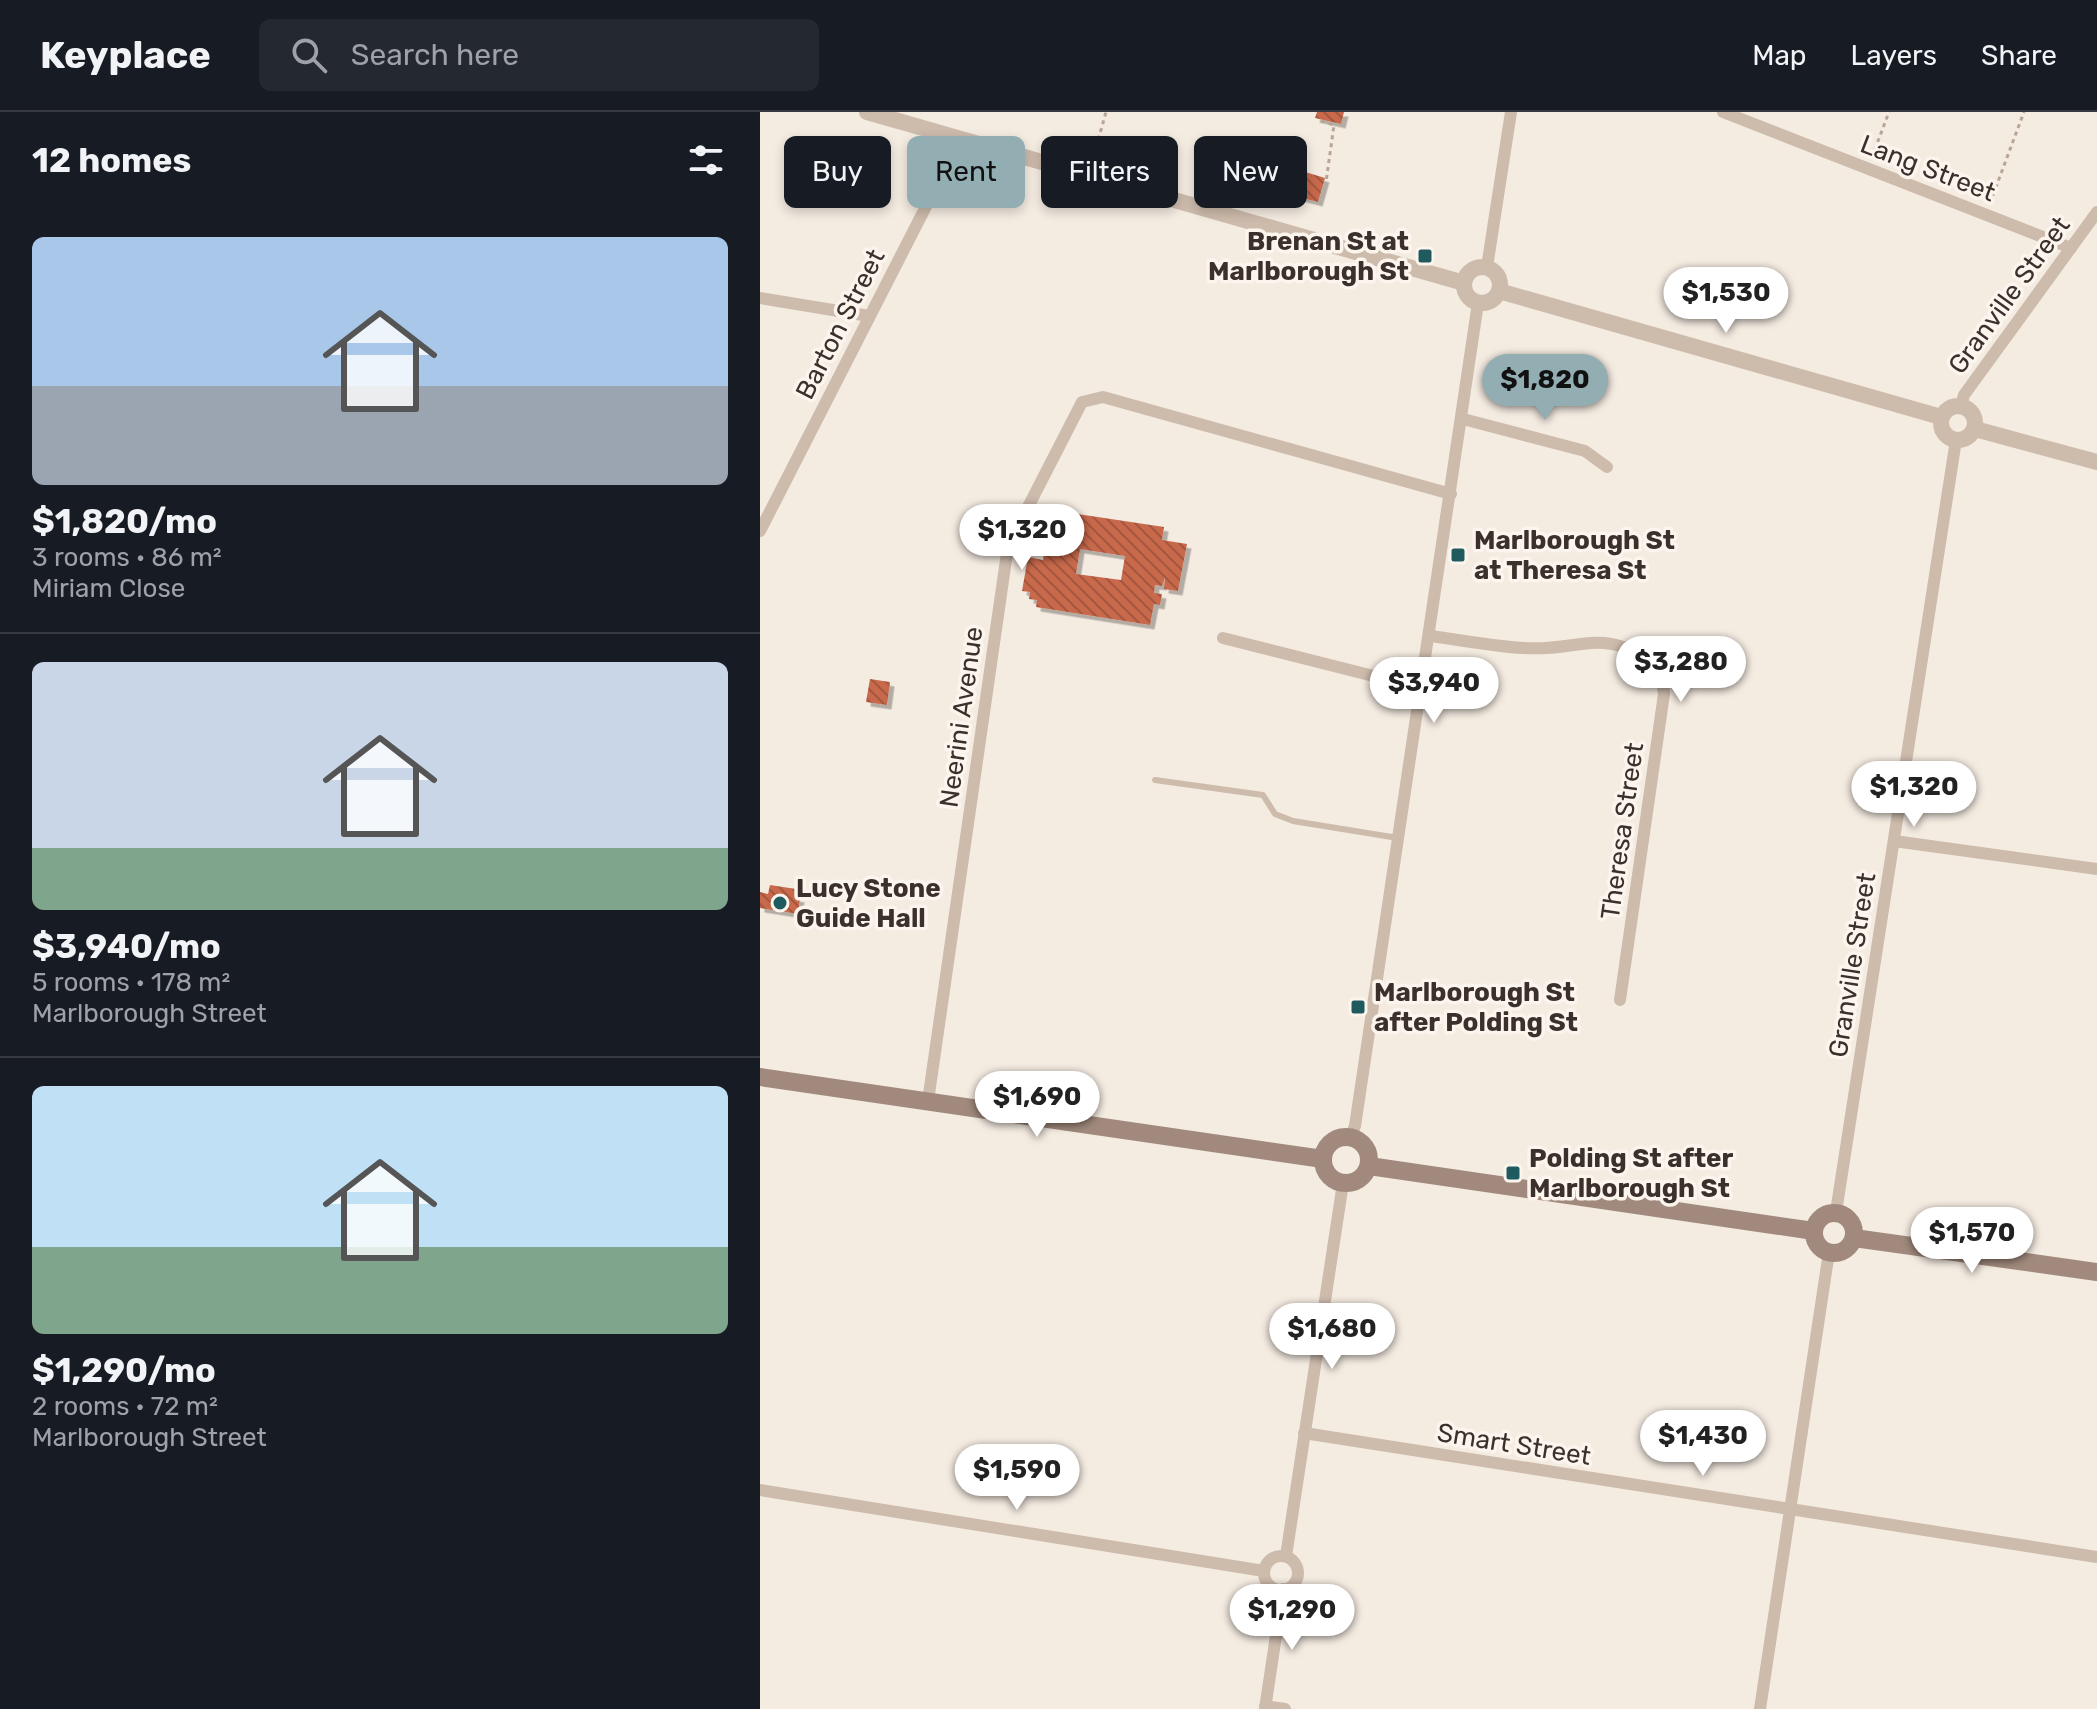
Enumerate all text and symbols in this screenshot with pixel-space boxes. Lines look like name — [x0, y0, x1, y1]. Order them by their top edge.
search box — [259, 19, 819, 91]
text: Keyplace — [40, 32, 211, 78]
icon: search — [287, 33, 331, 77]
text: Search here — [351, 37, 519, 73]
text: Map — [1752, 39, 1807, 72]
text: Layers — [1851, 39, 1937, 72]
text: Share — [1981, 39, 2057, 72]
street label: Lang Street — [1856, 129, 2000, 208]
chip: Buy — [784, 136, 891, 208]
chip: Rent — [907, 136, 1025, 208]
chip: Filters — [1041, 136, 1178, 208]
chip: New — [1194, 136, 1307, 208]
icon: filters — [684, 138, 728, 182]
text: 12 homes — [32, 140, 191, 181]
street label: Granville Street — [1942, 211, 2077, 380]
place label: Brenan St at Marlborough St — [1208, 226, 1409, 287]
street label: Barton Street — [789, 244, 891, 404]
marker: Brenan St at Marlborough St — [1416, 247, 1434, 265]
pin: $1,530 — [1661, 267, 1791, 335]
text: $1,530 — [1681, 277, 1771, 308]
icon: home — [308, 289, 452, 433]
pin: $1,820 — [1480, 354, 1610, 422]
text: $1,820 — [1500, 364, 1590, 395]
text: $1,820/mo — [32, 501, 217, 542]
pin: $1,320 — [957, 504, 1087, 572]
text: $1,320 — [977, 514, 1067, 545]
place label: Marlborough St at Theresa St — [1474, 525, 1675, 586]
text: 3 rooms · 86 m² — [32, 542, 222, 573]
marker: Marlborough St at Theresa St — [1449, 546, 1467, 564]
text: Miriam Close — [32, 573, 185, 604]
street label: Neerini Avenue — [933, 625, 990, 809]
pin: $3,280 — [1616, 636, 1746, 704]
text: $3,280 — [1634, 646, 1728, 677]
pin: $3,940 — [1369, 657, 1499, 725]
text: $3,940 — [1388, 667, 1480, 698]
icon: home — [308, 714, 452, 858]
street label: Theresa Street — [1595, 741, 1650, 921]
pin: $1,320 — [1849, 761, 1979, 829]
text: $1,320 — [1869, 771, 1959, 802]
street label: Granville Street — [1823, 871, 1882, 1060]
place label: Lucy Stone Guide Hall — [796, 873, 941, 934]
marker: Lucy Stone Guide Hall — [771, 894, 789, 912]
text: $3,940/mo — [32, 926, 221, 967]
text: 5 rooms · 178 m² — [32, 967, 230, 998]
place label: Marlborough St after Polding St — [1374, 977, 1578, 1038]
text: Marlborough Street — [32, 998, 267, 1029]
marker: Marlborough St after Polding St — [1349, 998, 1367, 1016]
pin: $1,690 — [972, 1071, 1102, 1139]
text: $1,690 — [993, 1081, 1081, 1112]
icon: home — [308, 1138, 452, 1282]
place label: Polding St after Marlborough St — [1529, 1143, 1734, 1204]
marker: Polding St after Marlborough St — [1504, 1164, 1522, 1182]
pin: $1,570 — [1907, 1207, 2037, 1275]
text: $1,570 — [1929, 1217, 2015, 1248]
pin: $1,680 — [1267, 1303, 1397, 1371]
text: $1,680 — [1287, 1313, 1377, 1344]
text: $1,290/mo — [32, 1350, 216, 1391]
text: 2 rooms · 72 m² — [32, 1391, 218, 1422]
pin: $1,430 — [1638, 1410, 1768, 1478]
street label: Smart Street — [1435, 1417, 1593, 1472]
text: $1,430 — [1658, 1420, 1748, 1451]
text: Marlborough Street — [32, 1422, 267, 1453]
pin: $1,590 — [952, 1444, 1082, 1512]
text: $1,590 — [973, 1454, 1061, 1485]
pin: $1,290 — [1227, 1584, 1357, 1652]
text: $1,290 — [1248, 1594, 1336, 1625]

